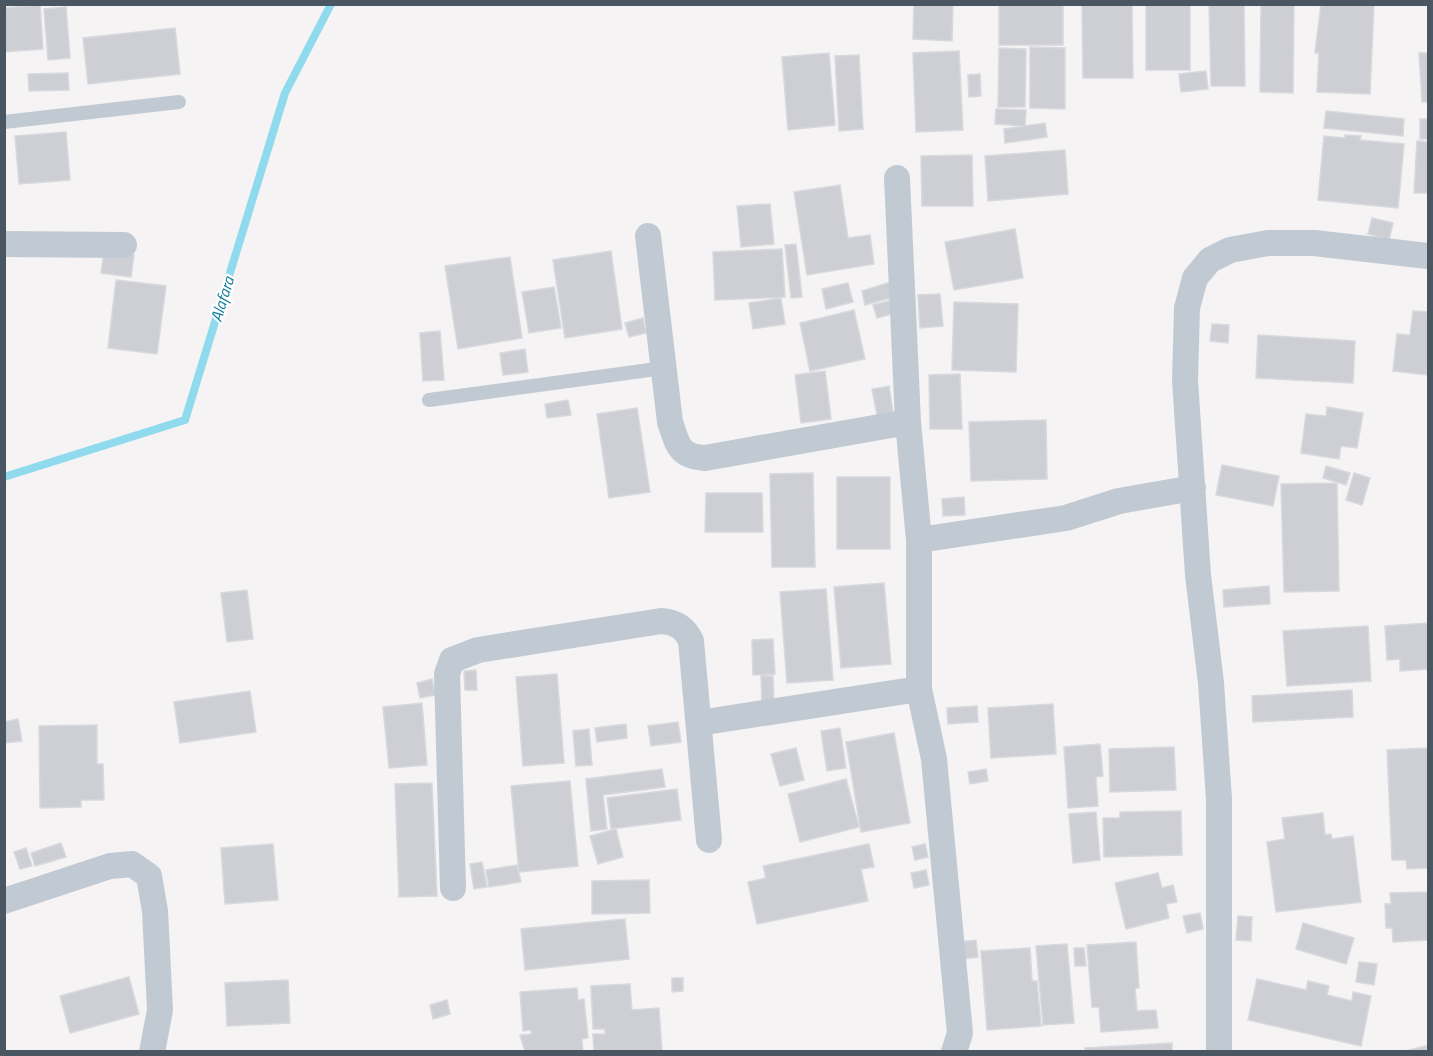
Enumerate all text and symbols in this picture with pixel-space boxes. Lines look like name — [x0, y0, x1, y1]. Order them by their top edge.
water label: Alafara — [204, 273, 240, 324]

